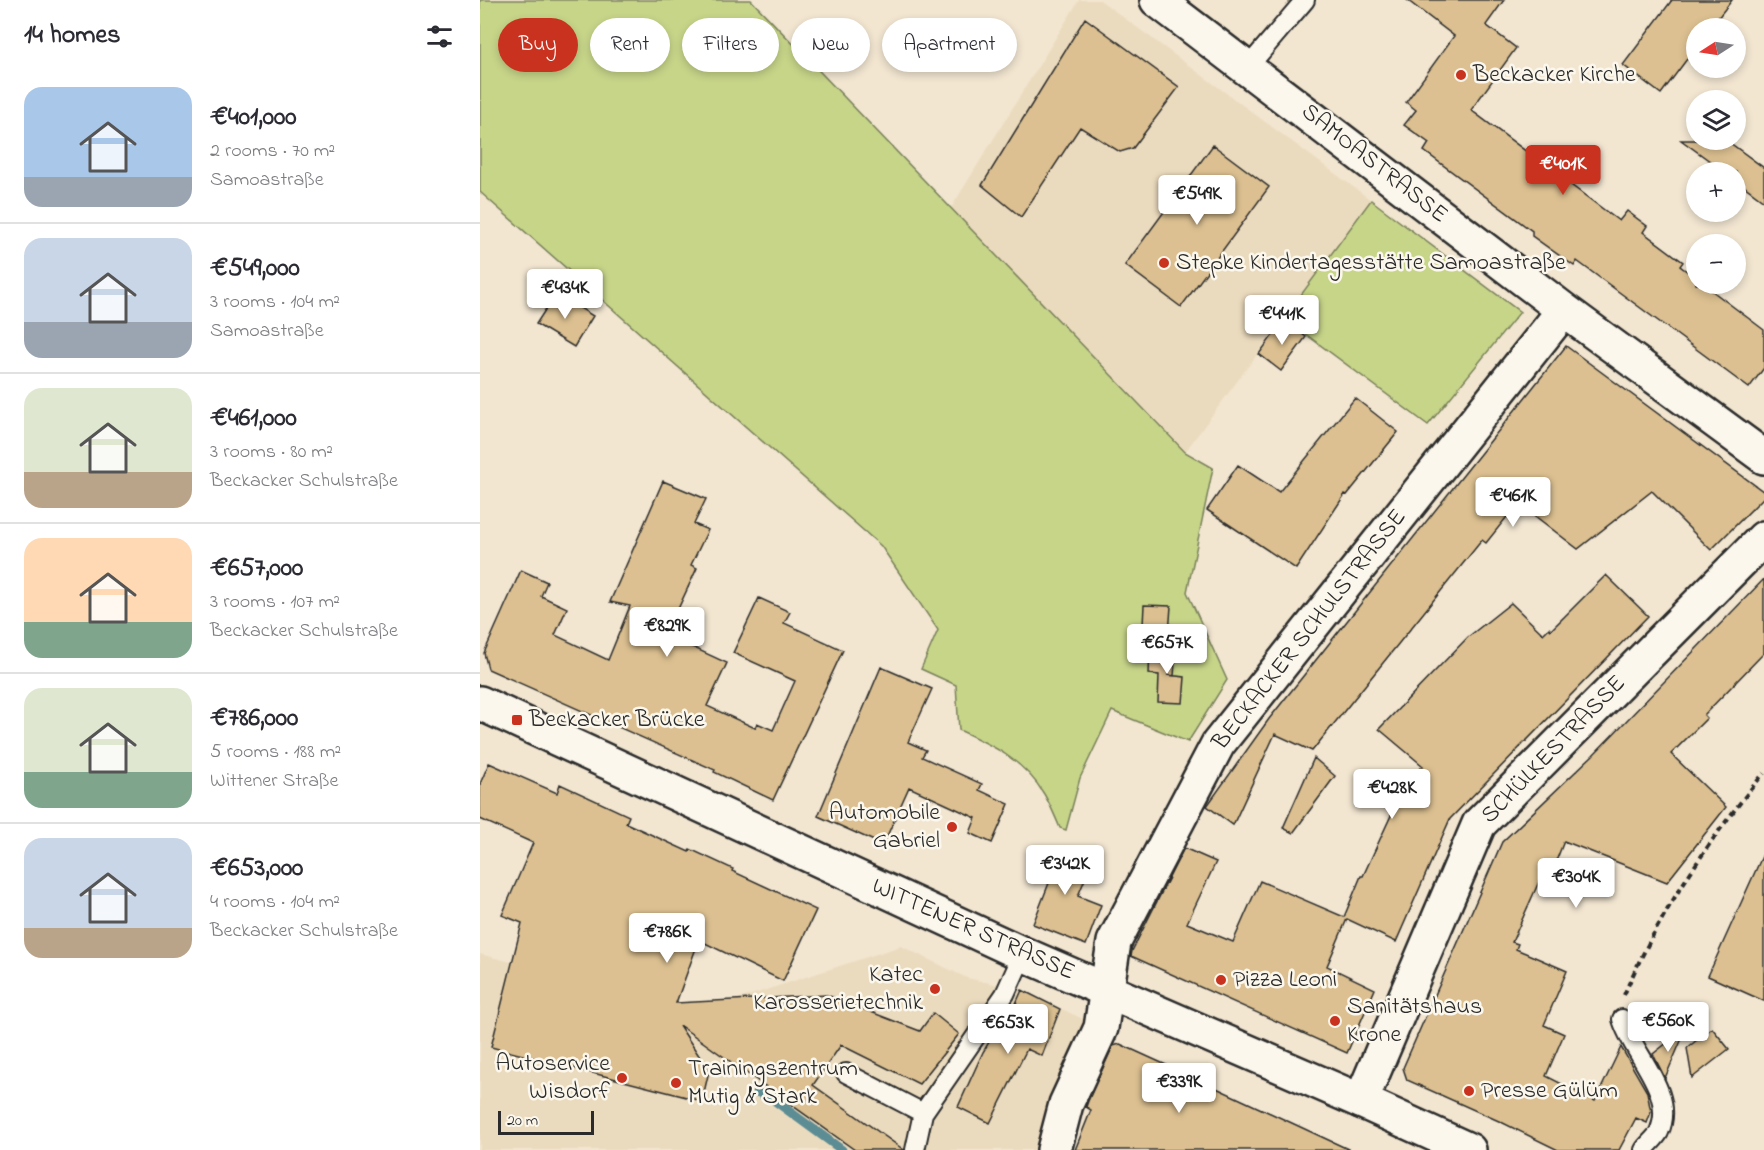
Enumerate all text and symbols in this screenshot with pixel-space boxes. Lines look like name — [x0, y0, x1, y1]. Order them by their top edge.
text: 14 homes — [24, 17, 120, 55]
chip: Buy — [498, 18, 578, 72]
chip: Rent — [590, 18, 670, 72]
chip: Filters — [682, 18, 779, 72]
chip: New — [791, 18, 870, 72]
chip: Apartment — [882, 18, 1017, 72]
north arrow — [1686, 18, 1746, 78]
map controls — [1686, 18, 1746, 294]
icon: filters — [423, 20, 456, 53]
place label: Beckacker Kirche — [1472, 58, 1636, 93]
marker: Beckacker Kirche — [1454, 68, 1468, 82]
button: layers — [1686, 90, 1746, 150]
street label: SAMOASTRASSE — [1293, 95, 1455, 233]
text: €401,000 — [210, 99, 297, 137]
icon: home — [72, 111, 144, 183]
text: 2 rooms · 70 m² — [210, 137, 335, 166]
pin: €401K — [1521, 145, 1605, 196]
text: €401K — [1540, 150, 1586, 179]
button: + — [1686, 162, 1746, 222]
text: Samoastraße — [210, 166, 324, 195]
pin: €549K — [1155, 175, 1239, 226]
text: €549K — [1172, 180, 1222, 209]
button: − — [1686, 234, 1746, 294]
place label: Stepke Kindertagesstätte Samoastraße — [1176, 246, 1566, 281]
text: €549,000 — [210, 250, 300, 288]
marker: Stepke Kindertagesstätte Samoastraße — [1157, 256, 1171, 270]
icon: home — [72, 262, 144, 334]
pin: €434K — [523, 269, 607, 320]
text: €434K — [541, 274, 589, 303]
text: 3 rooms · 104 m² — [210, 288, 340, 317]
pin: €441K — [1240, 295, 1324, 346]
text: €441K — [1259, 300, 1305, 329]
text: Samoastraße — [210, 317, 324, 346]
text: €461,000 — [210, 400, 297, 438]
icon: home — [72, 412, 144, 484]
text: 3 rooms · 80 m² — [210, 438, 333, 467]
text: Beckacker Schulstraße — [210, 467, 398, 496]
pin: €461K — [1471, 477, 1555, 528]
text: €461K — [1489, 482, 1537, 511]
street label: BECKACKER SCHULSTRASSE — [1204, 502, 1416, 759]
text: €657,000 — [210, 550, 303, 588]
icon: home — [72, 562, 144, 634]
text: 3 rooms · 107 m² — [210, 588, 340, 617]
pin: €829K — [625, 607, 709, 658]
text: €829K — [643, 612, 691, 641]
text: Beckacker Schulstraße — [210, 617, 398, 646]
pin: €657K — [1125, 624, 1209, 675]
text: €657K — [1141, 629, 1193, 658]
street label: SCHÜLKESTRASSE — [1474, 668, 1634, 832]
text: €786,000 — [210, 700, 298, 738]
place label: Beckacker Brücke — [528, 703, 705, 738]
icon: home — [72, 712, 144, 784]
marker: Beckacker Brücke — [510, 713, 524, 727]
text: 5 rooms · 188 m² — [210, 738, 341, 767]
text: Wittener Straße — [210, 767, 339, 796]
pin: €428K — [1350, 769, 1434, 820]
text: €428K — [1367, 774, 1417, 803]
place label: Automobile Gabriel — [829, 796, 940, 859]
marker: Automobile Gabriel — [945, 820, 959, 834]
pin: €342K — [1023, 845, 1107, 896]
text: €653,000 — [210, 850, 303, 888]
text: €342K — [1040, 850, 1090, 879]
pin: €304K — [1534, 858, 1618, 909]
icon: home — [72, 862, 144, 934]
text: €304K — [1552, 863, 1600, 892]
street label: WITTENER STRASSE — [866, 869, 1080, 991]
text: 4 rooms · 104 m² — [210, 888, 340, 917]
pin: €786K — [625, 913, 709, 964]
text: Beckacker Schulstraße — [210, 917, 398, 946]
text: €786K — [643, 918, 691, 947]
place label: Katec Karosserietechnik — [753, 958, 923, 1021]
place label: Pizza Leoni — [1233, 963, 1337, 998]
marker: Pizza Leoni — [1214, 973, 1228, 987]
marker: Katec Karosserietechnik — [928, 982, 942, 996]
place label: Sanitätshaus Krone — [1347, 990, 1482, 1053]
pin: €560K — [1626, 1002, 1710, 1053]
pin: €653K — [966, 1004, 1050, 1055]
text: €560K — [1642, 1007, 1694, 1036]
text: €653K — [982, 1009, 1034, 1038]
marker: Sanitätshaus Krone — [1328, 1014, 1342, 1028]
place label: Autoservice Wisdorf — [496, 1047, 611, 1110]
place label: Trainingszentrum Mutig & Stark — [688, 1052, 858, 1115]
pin: €339K — [1137, 1063, 1221, 1114]
text: €339K — [1156, 1068, 1202, 1097]
marker: Autoservice Wisdorf — [615, 1071, 629, 1085]
place label: Presse Gülüm — [1481, 1074, 1618, 1109]
marker: Trainingszentrum Mutig & Stark — [669, 1076, 683, 1090]
marker: Presse Gülüm — [1462, 1084, 1476, 1098]
scale bar — [498, 1108, 594, 1136]
text: 20 m — [507, 1109, 538, 1133]

